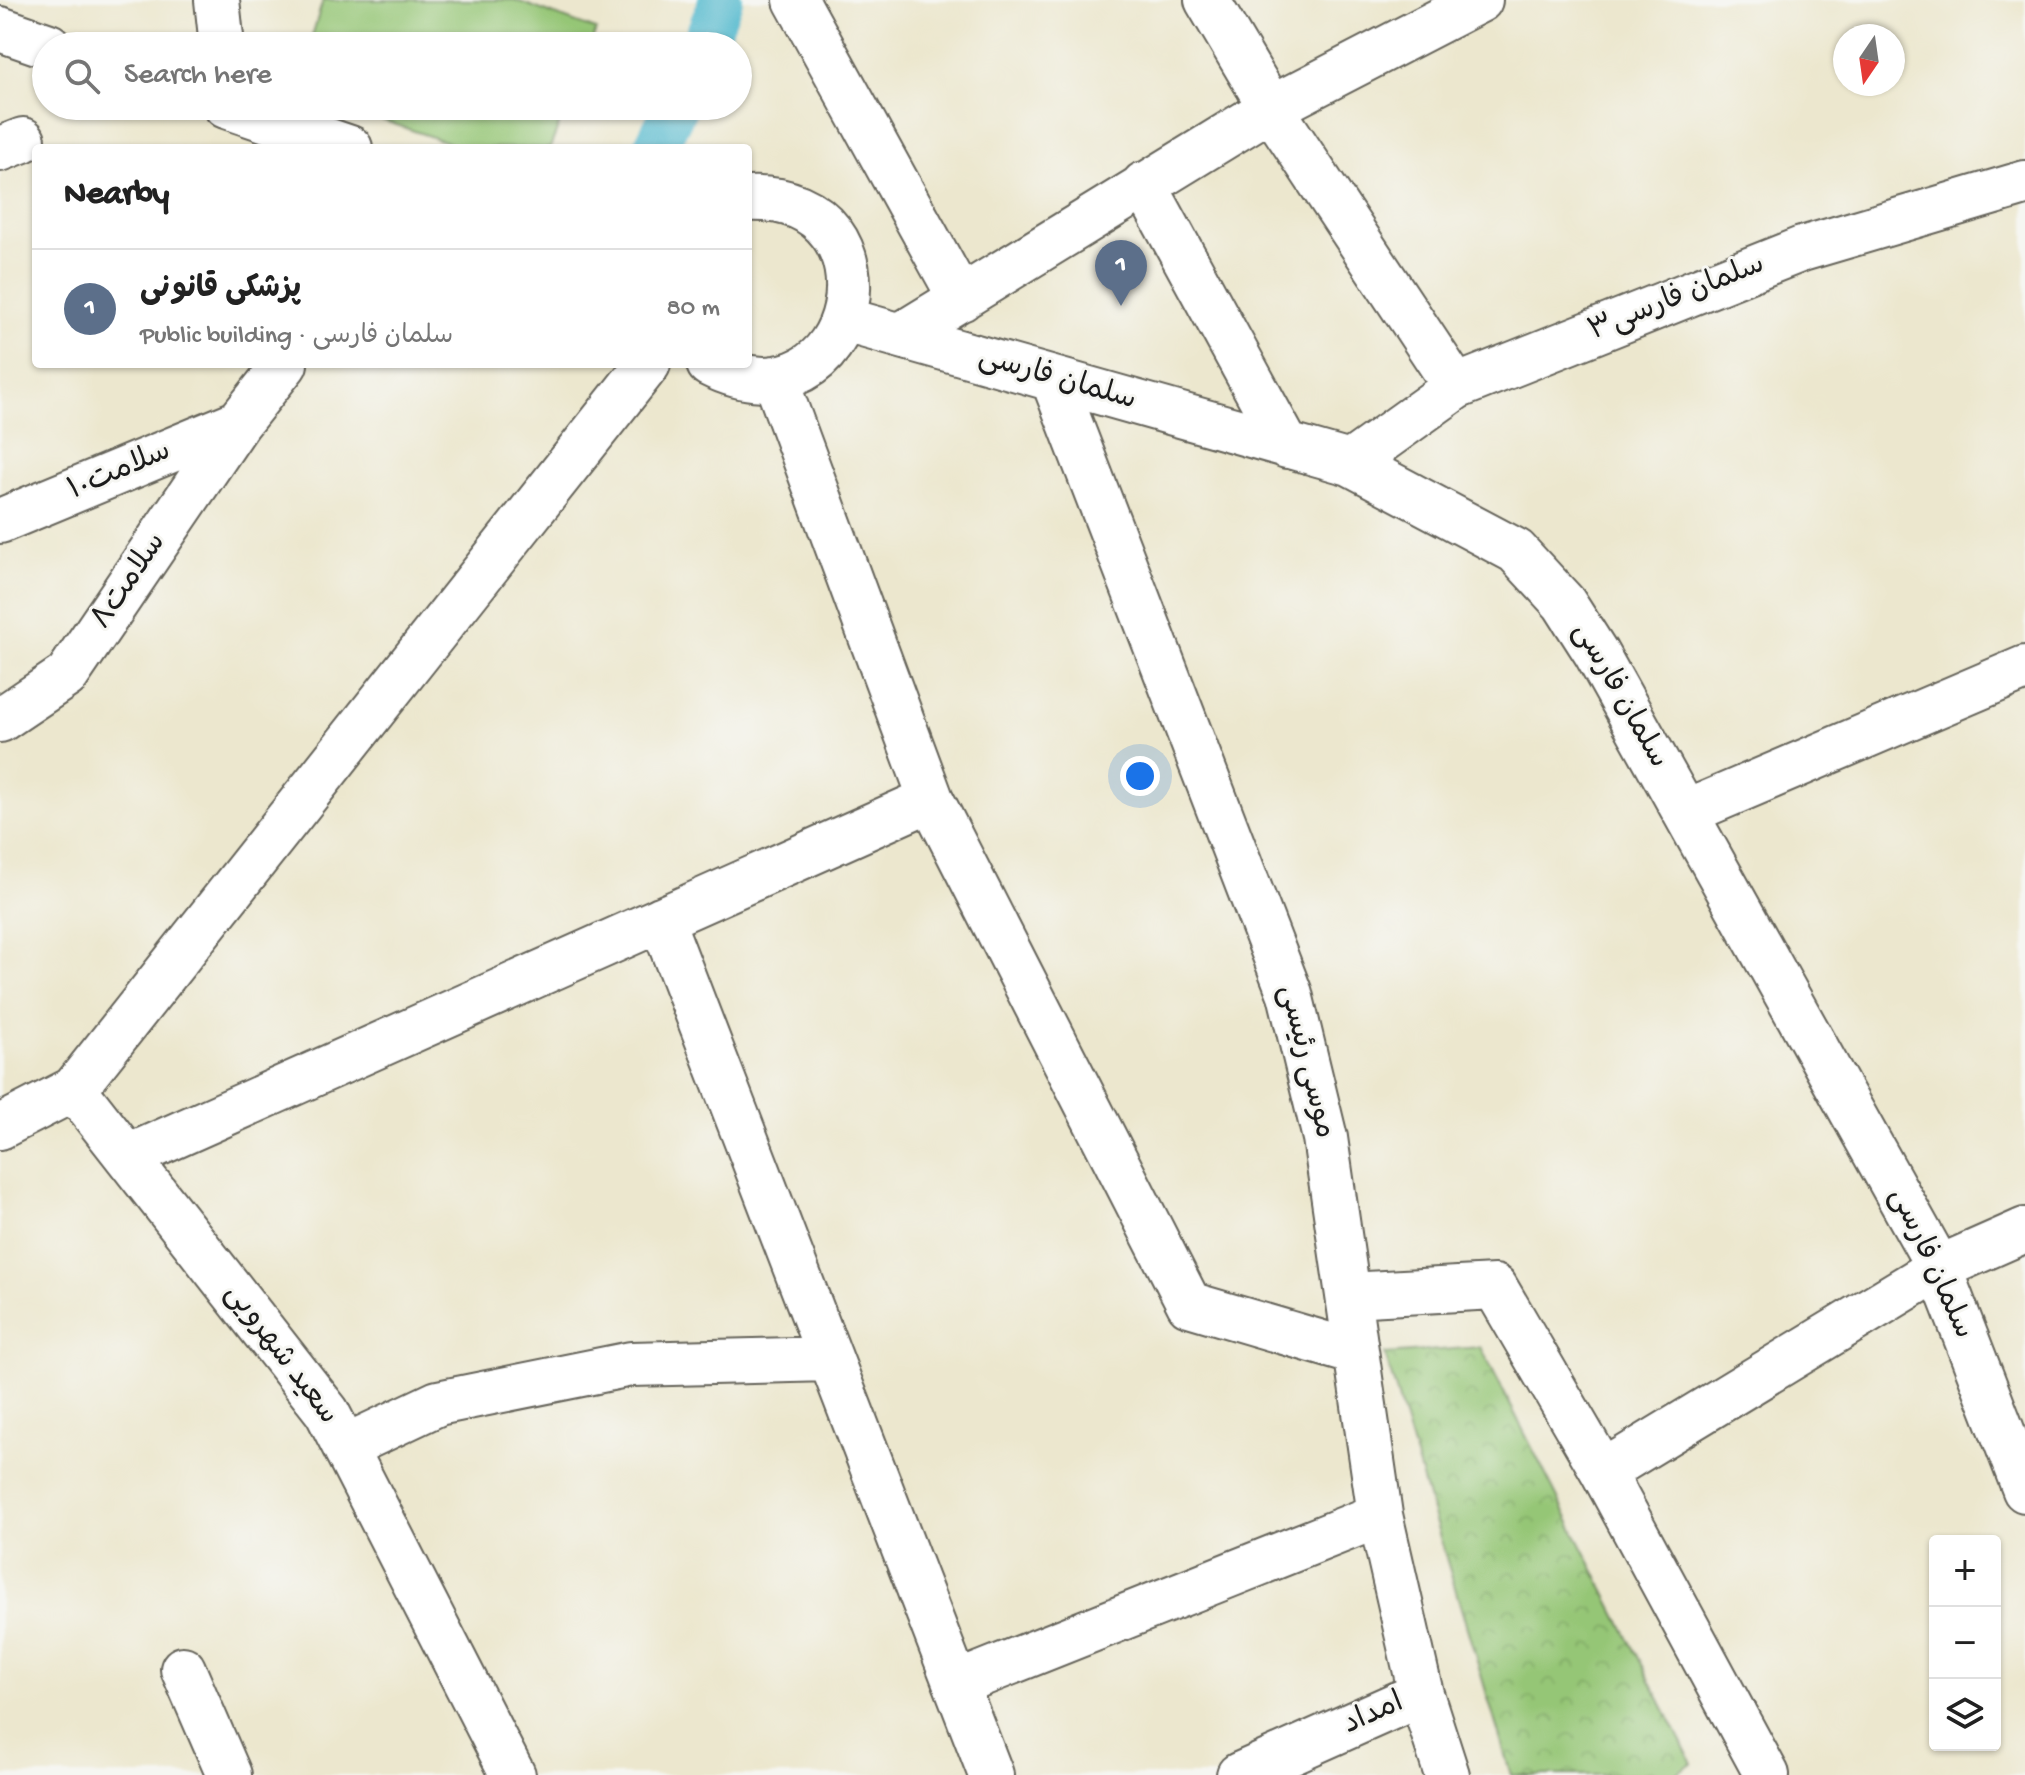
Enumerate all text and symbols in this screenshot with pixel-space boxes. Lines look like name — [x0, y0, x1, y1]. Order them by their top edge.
north arrow — [1833, 24, 1905, 96]
search box — [32, 32, 752, 120]
icon: search — [60, 54, 104, 98]
text: Search here — [124, 59, 272, 94]
text: Nearby — [64, 176, 169, 216]
pin: 1 — [1095, 240, 1147, 306]
street label: سلمان فارسی۳ — [1584, 248, 1770, 350]
text: پزشکی قانونی — [140, 273, 301, 308]
text: 1 — [85, 294, 95, 325]
text: 80 m — [666, 294, 720, 325]
text: Public building · سلمان فارسی — [140, 322, 453, 353]
street label: سلمان فارسی — [974, 341, 1140, 419]
street label: سلامت۱۰ — [63, 435, 177, 509]
street label: سلامت۸ — [85, 527, 175, 637]
street label: سلمان فارسی — [1563, 617, 1675, 775]
your location — [1120, 756, 1160, 796]
street label: موسی رئیسی — [1269, 982, 1341, 1142]
street label: سلمان فارسی — [1880, 1183, 1980, 1345]
street label: سعید شهرویی — [216, 1278, 344, 1432]
map controls — [1929, 1535, 2001, 1751]
button: + — [1929, 1535, 2001, 1607]
button: − — [1929, 1607, 2001, 1679]
button: layers — [1929, 1679, 2001, 1751]
street label: امداد — [1338, 1686, 1410, 1744]

